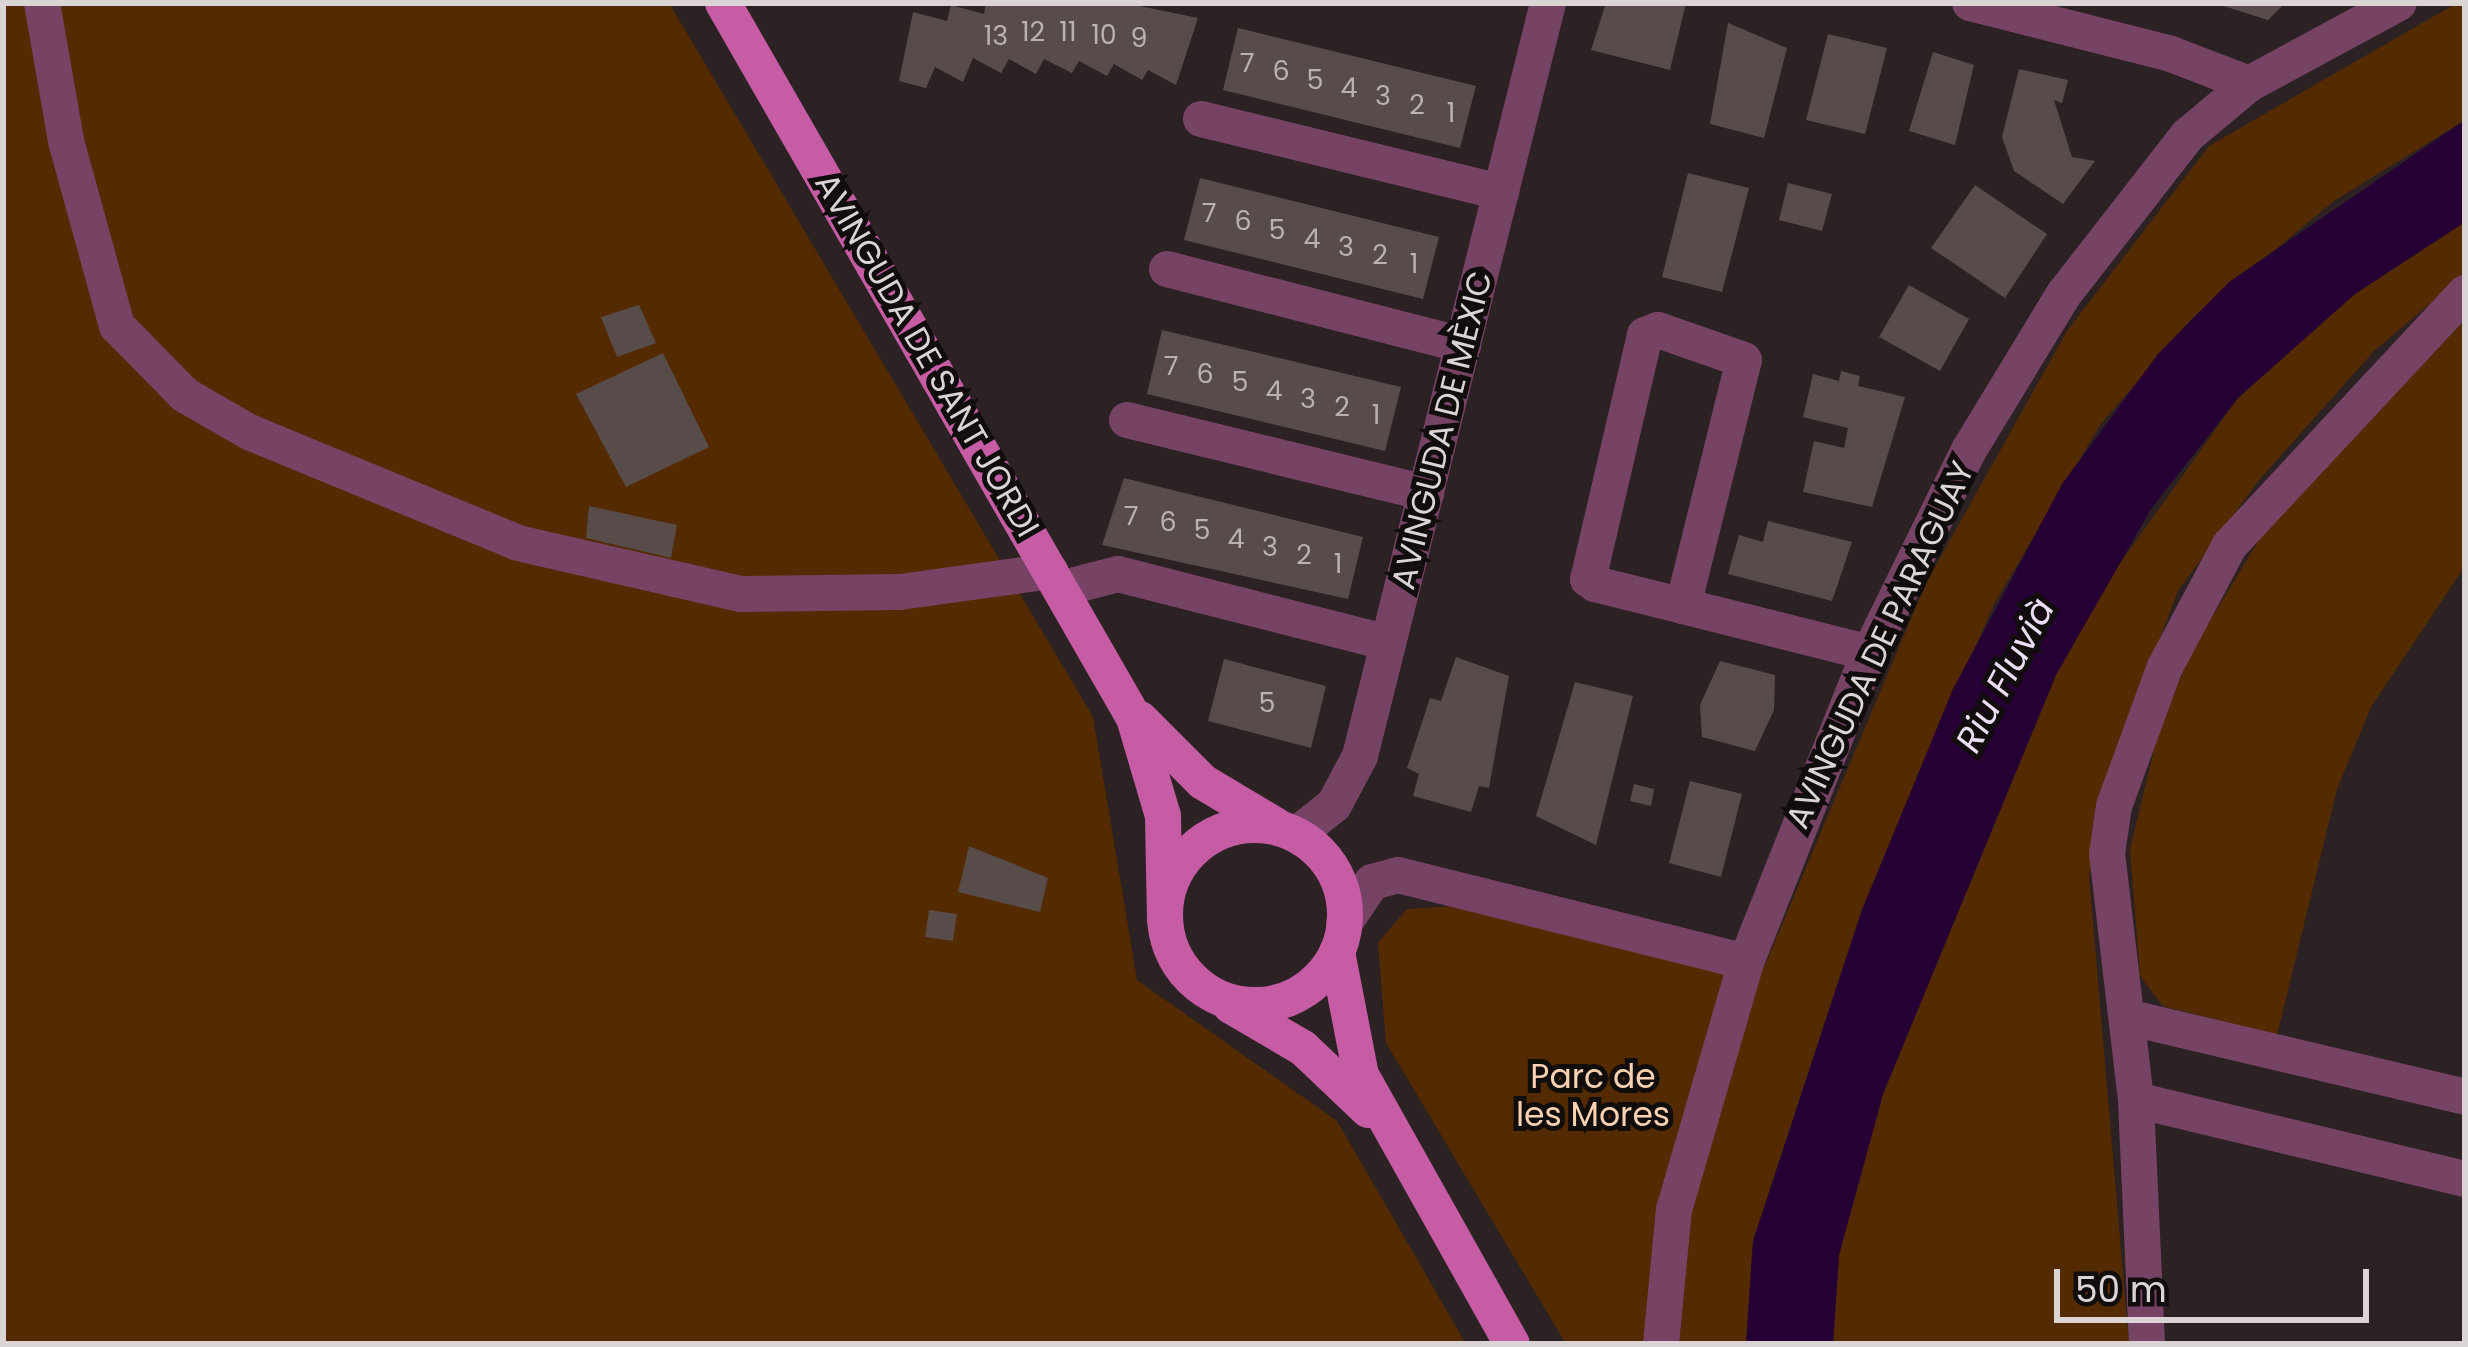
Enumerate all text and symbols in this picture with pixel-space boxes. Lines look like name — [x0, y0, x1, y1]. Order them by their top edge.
house number: 12 — [1021, 16, 1045, 48]
house number: 11 — [1059, 16, 1077, 48]
house number: 10 — [1091, 19, 1117, 51]
house number: 13 — [984, 20, 1008, 52]
house number: 9 — [1130, 22, 1148, 54]
house number: 7 — [1240, 47, 1254, 79]
house number: 6 — [1272, 55, 1290, 87]
house number: 5 — [1307, 64, 1323, 96]
house number: 4 — [1341, 72, 1357, 104]
house number: 3 — [1375, 80, 1391, 112]
house number: 2 — [1409, 89, 1425, 121]
house number: 1 — [1447, 97, 1455, 129]
street label: AVINGUDA DE SANT JORDI — [806, 166, 1048, 544]
house number: 7 — [1202, 197, 1216, 229]
house number: 6 — [1234, 205, 1252, 237]
house number: 5 — [1269, 214, 1285, 246]
house number: 4 — [1304, 223, 1320, 255]
house number: 3 — [1338, 231, 1354, 263]
house number: 2 — [1372, 239, 1388, 271]
house number: 1 — [1410, 248, 1418, 280]
street label: AVINGUDA DE MÈXIC — [1383, 267, 1501, 593]
house number: 7 — [1164, 350, 1178, 382]
house number: 6 — [1196, 358, 1214, 390]
house number: 5 — [1232, 366, 1248, 398]
house number: 4 — [1266, 375, 1282, 407]
house number: 3 — [1300, 383, 1316, 415]
house number: 2 — [1334, 391, 1350, 423]
house number: 1 — [1372, 399, 1380, 431]
street label: AVINGUDA DE PARAGUAY — [1777, 455, 1983, 835]
house number: 7 — [1124, 500, 1138, 532]
house number: 6 — [1159, 506, 1177, 538]
house number: 5 — [1194, 514, 1210, 546]
house number: 4 — [1228, 523, 1244, 555]
house number: 3 — [1262, 531, 1278, 563]
house number: 2 — [1296, 539, 1312, 571]
house number: 1 — [1334, 548, 1342, 580]
water label: Riu Fluvià — [1947, 591, 2063, 759]
house number: 5 — [1259, 687, 1275, 719]
park label: Parc de les Mores — [1516, 1057, 1670, 1135]
scale bar — [2060, 1245, 2375, 1319]
text: 50 m — [2075, 1264, 2167, 1315]

